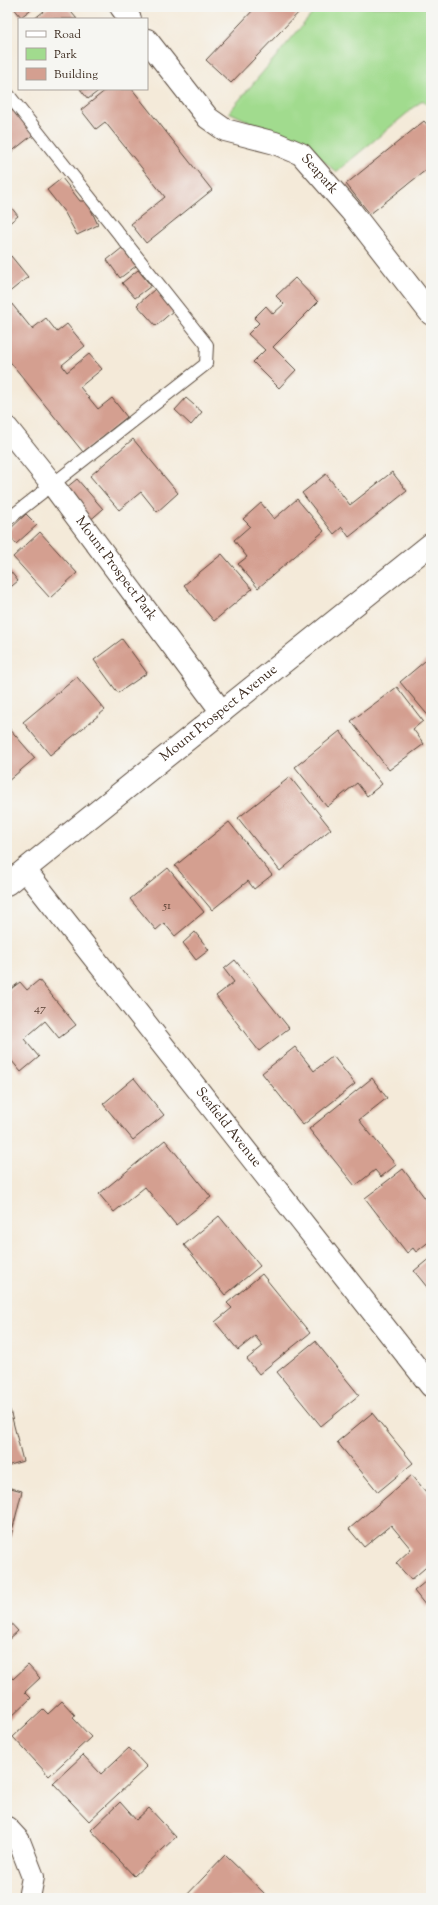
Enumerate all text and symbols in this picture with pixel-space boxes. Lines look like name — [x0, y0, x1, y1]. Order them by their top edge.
legend — [18, 18, 148, 90]
text: Road — [54, 26, 81, 44]
text: Park — [54, 46, 77, 64]
text: Building — [54, 66, 98, 84]
street label: Seapark — [296, 150, 343, 199]
street label: Mount Prospect Park — [70, 513, 161, 626]
street label: Mount Prospect Avenue — [156, 660, 282, 767]
house number: 51 — [162, 897, 171, 915]
house number: 47 — [34, 1000, 46, 1018]
street label: Seafield Avenue — [190, 1083, 266, 1172]

